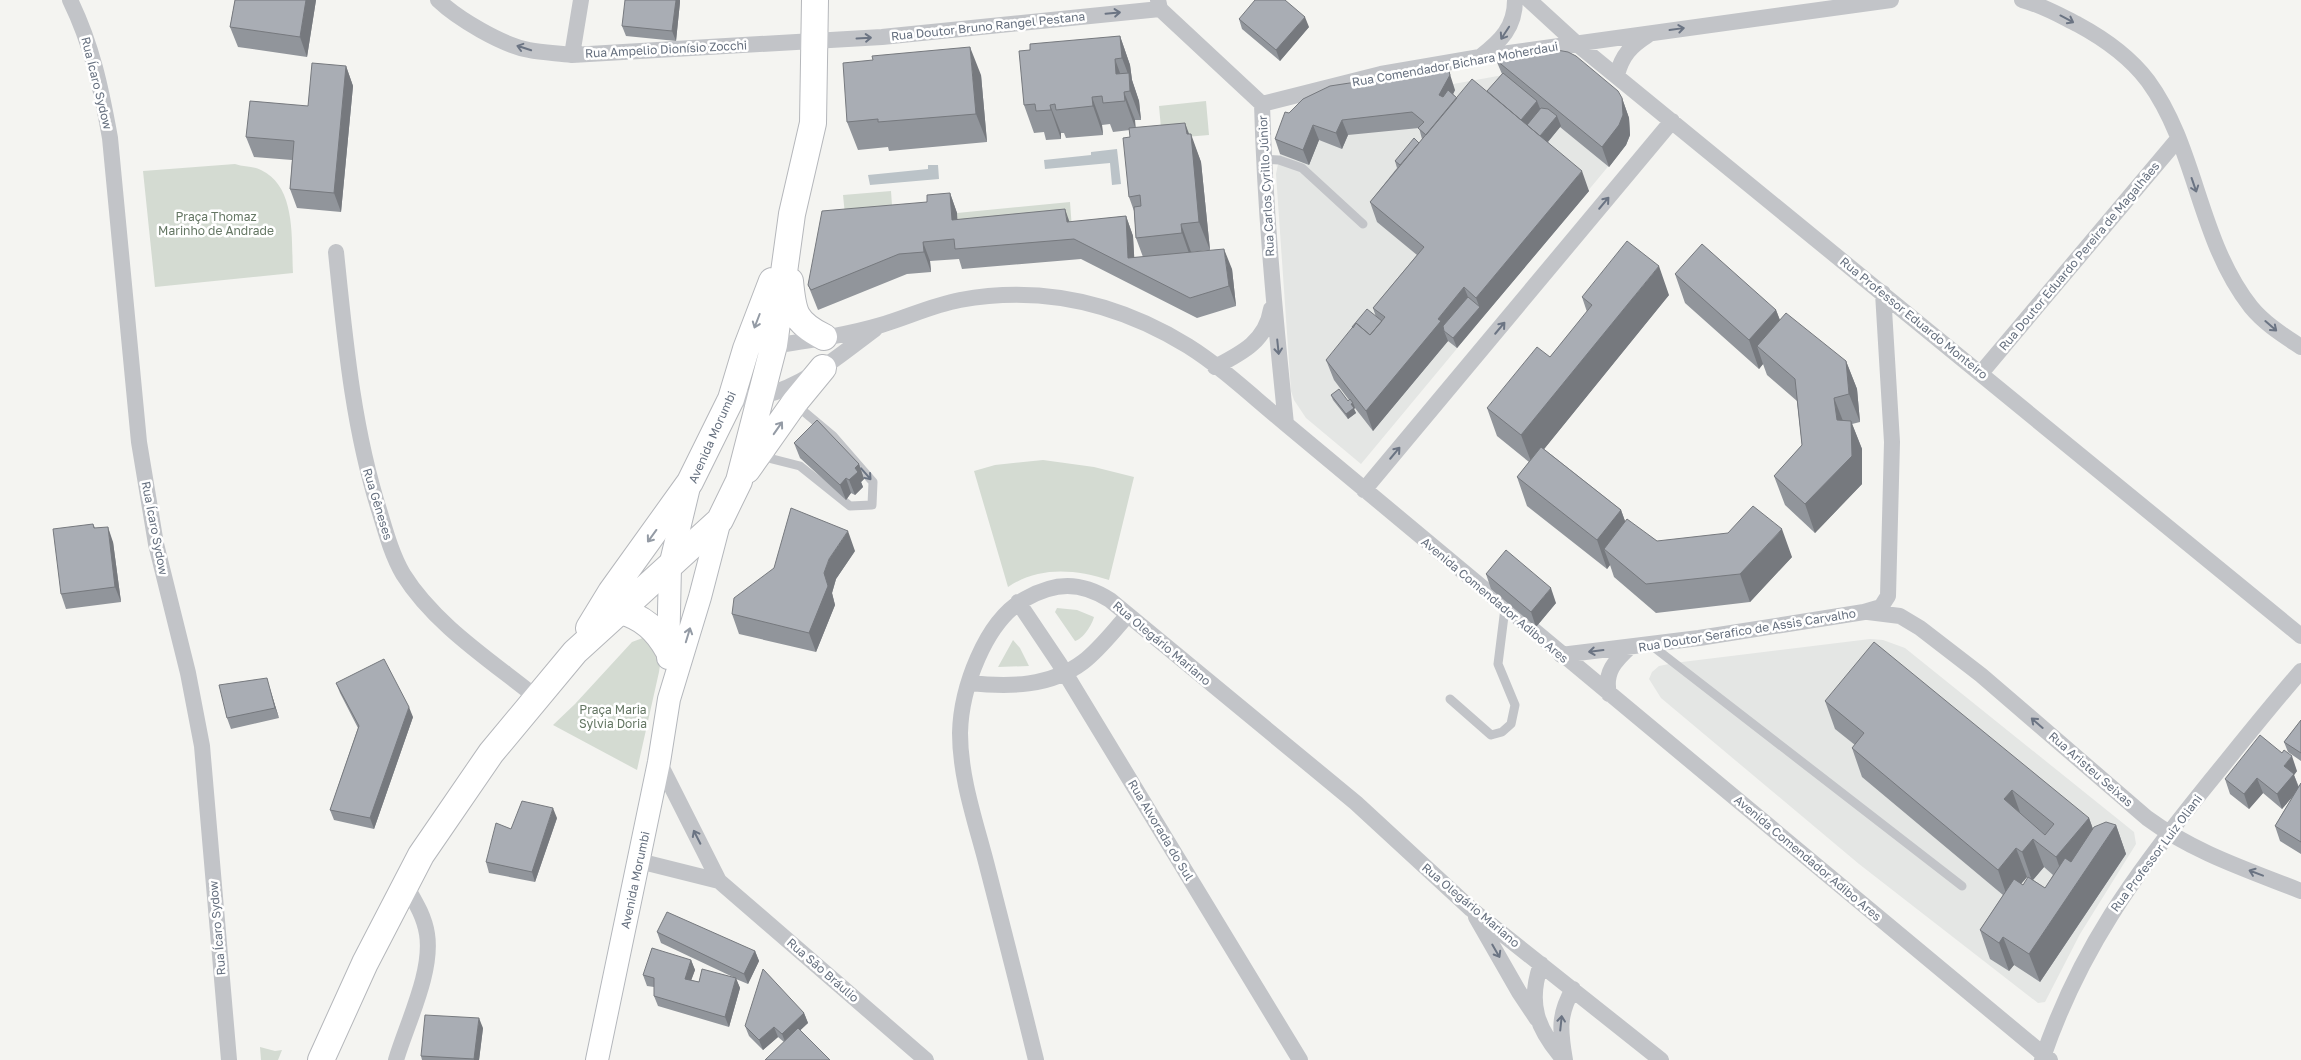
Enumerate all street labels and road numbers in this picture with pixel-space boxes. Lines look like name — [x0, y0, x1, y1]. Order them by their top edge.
street label: Rua Doutor Bruno Rangel Pestana — [890, 8, 1086, 44]
street label: Rua Ícaro Sydow — [78, 35, 116, 131]
street label: Rua Ampelio Dionísio Zocchi — [585, 37, 747, 61]
street label: Rua Comendador Bichara Moherdaui — [1351, 38, 1559, 90]
street label: Rua Carlos Cyrillo Júnior — [1255, 114, 1277, 257]
street label: Rua Doutor Eduardo Pereira de Magalhães — [1995, 158, 2163, 354]
street label: Rua Professor Eduardo Monteiro — [1837, 254, 1991, 382]
street label: Avenida Morumbi — [685, 389, 739, 485]
street label: Rua Gêneses — [360, 466, 396, 542]
street label: Rua Ícaro Sydow — [139, 480, 171, 576]
street label: Avenida Comendador Adibo Ares — [1418, 534, 1572, 666]
street label: Rua Olegário Mariano — [1110, 598, 1214, 688]
street label: Rua Doutor Serafico de Assis Carvalho — [1637, 605, 1857, 655]
street label: Rua Aristeu Seixas — [2046, 728, 2136, 810]
street label: Rua Alvorada do Sul — [1125, 777, 1197, 883]
street label: Rua Professor Luiz Oliani — [2107, 791, 2205, 915]
street label: Avenida Comendador Adibo Ares — [1731, 792, 1885, 924]
street label: Avenida Morumbi — [617, 830, 653, 930]
street label: Rua Olegário Mariano — [1419, 860, 1523, 950]
street label: Rua Ícaro Sydow — [205, 880, 229, 976]
street label: Rua São Bráulio — [784, 935, 862, 1005]

